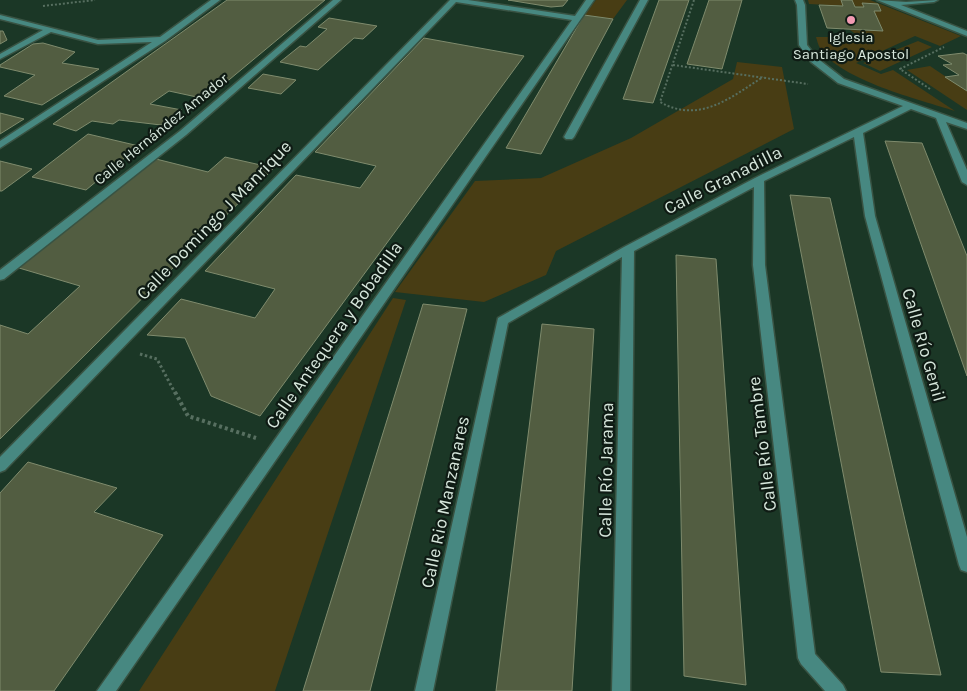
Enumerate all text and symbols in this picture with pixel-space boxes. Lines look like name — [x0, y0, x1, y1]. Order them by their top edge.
marker: Iglesia Santiago Apostol — [845, 14, 857, 26]
place label: Iglesia Santiago Apostol — [793, 28, 909, 63]
street label: Calle Hernández Amador — [90, 69, 232, 189]
street label: Calle Domingo J Manrique — [132, 135, 296, 305]
street label: Calle Granadilla — [660, 141, 786, 219]
street label: Calle Antequera y Bobadilla — [261, 237, 407, 433]
street label: Calle Río Genil — [897, 286, 951, 404]
street label: Calle Río Tambre — [743, 375, 781, 513]
street label: Calle Río Jarama — [594, 402, 618, 538]
street label: Calle Rio Manzanares — [416, 414, 474, 590]

